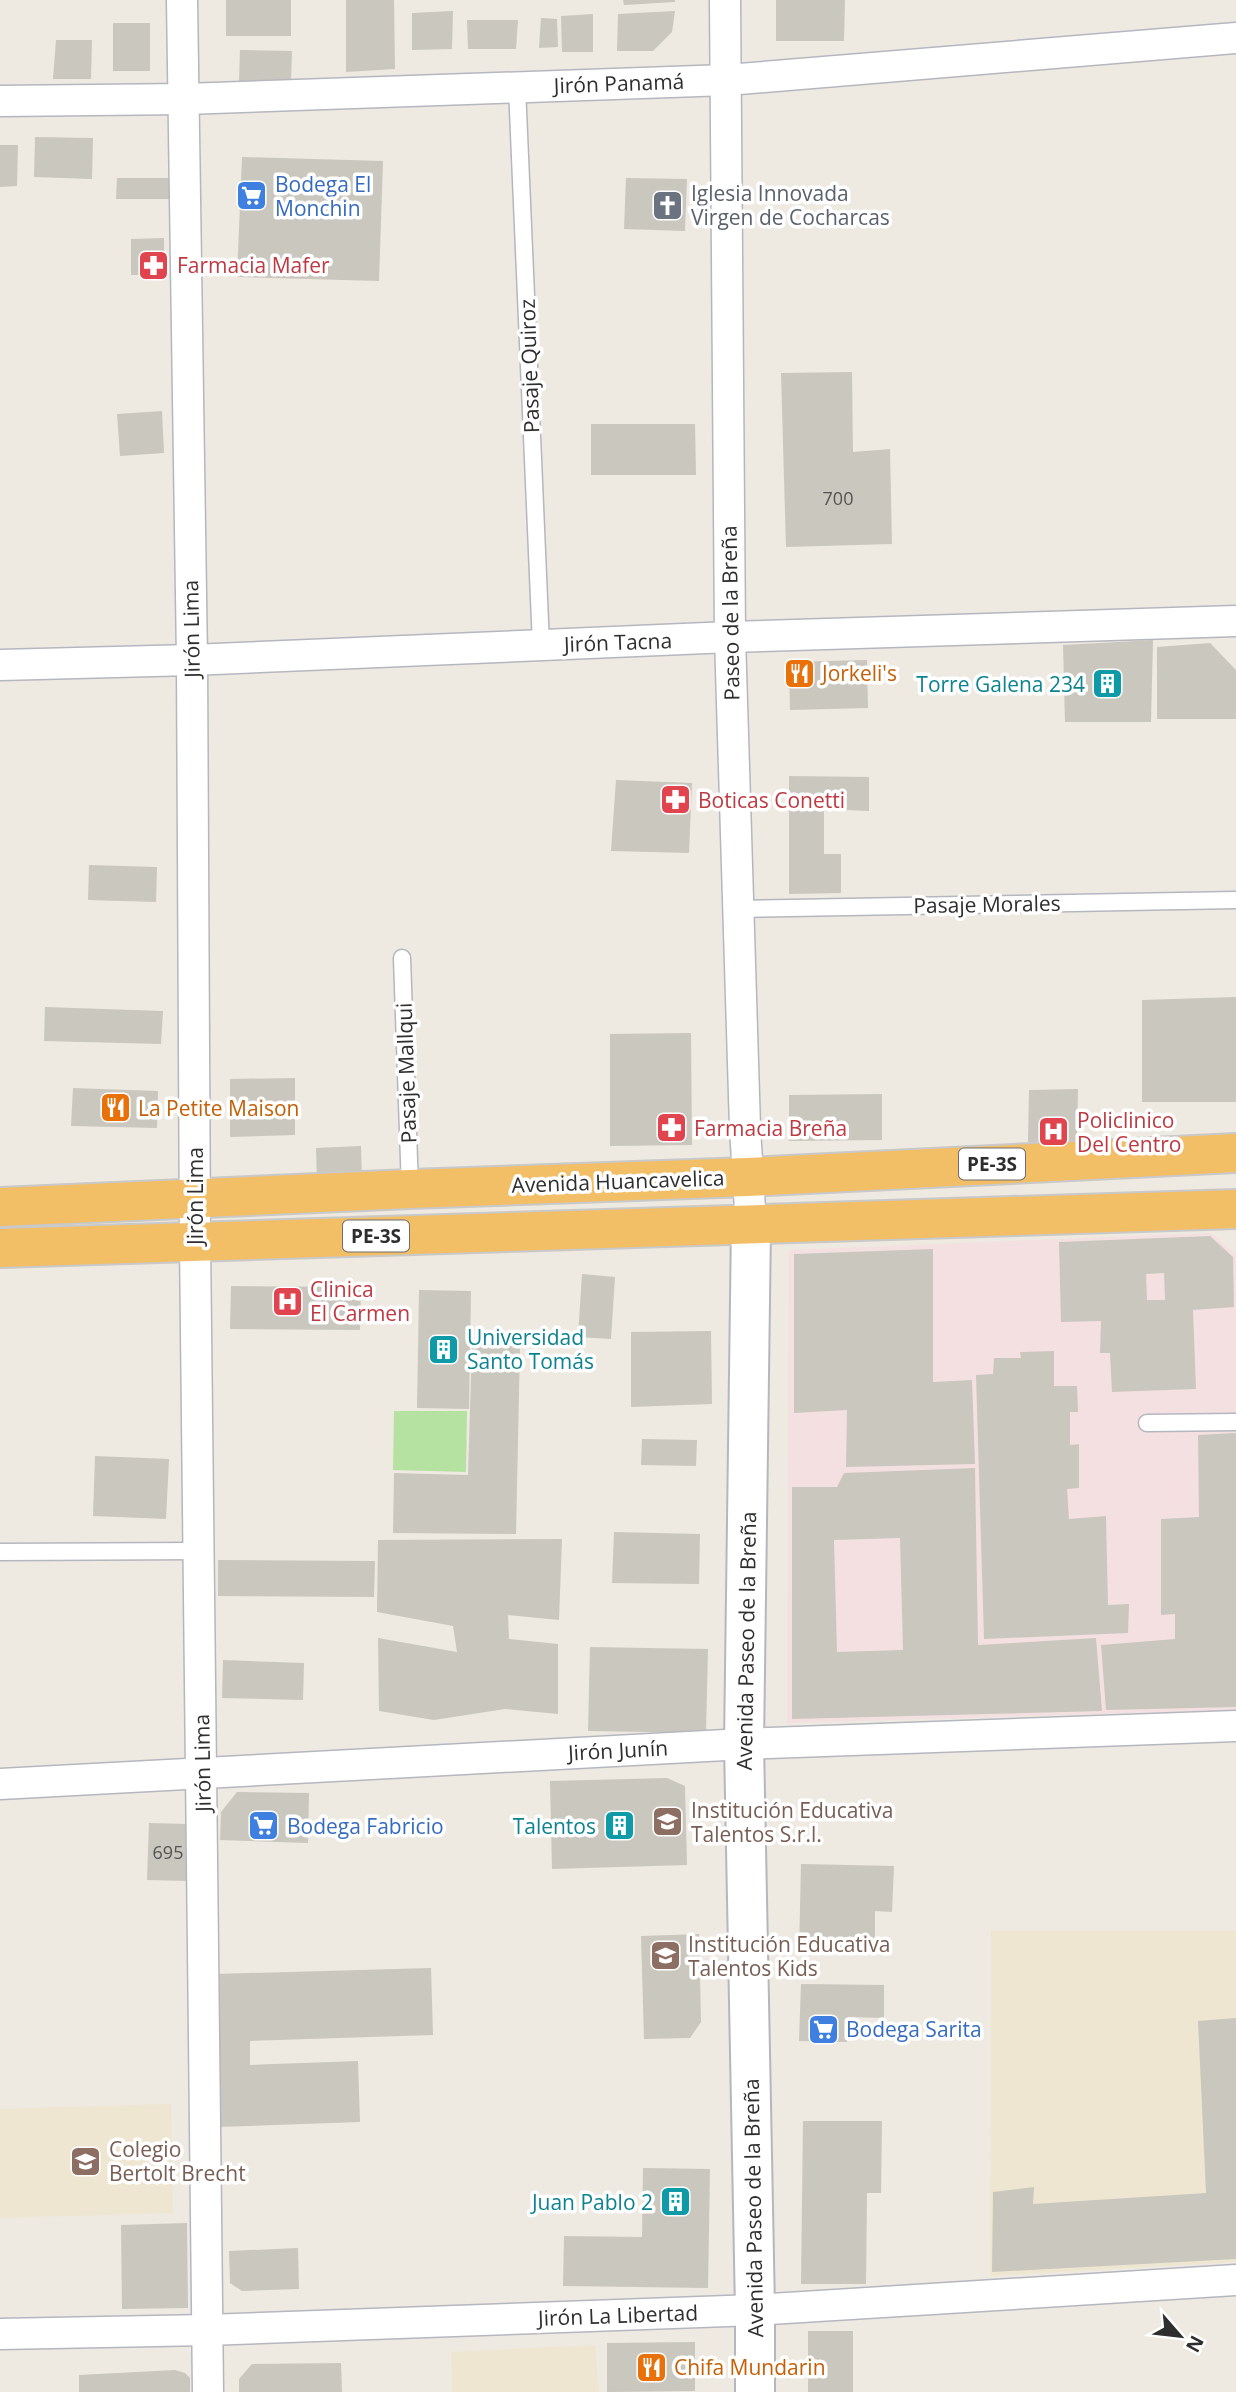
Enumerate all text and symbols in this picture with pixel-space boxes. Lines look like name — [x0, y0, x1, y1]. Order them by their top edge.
street label: Jirón Panamá — [551, 67, 685, 99]
place label: Bodega El Monchin — [275, 170, 371, 222]
supermarket icon: Bodega El Monchin — [235, 179, 269, 213]
place label: Iglesia Innovada Virgen de Cocharcas — [691, 179, 890, 231]
church icon: Iglesia Innovada Virgen de Cocharcas — [651, 188, 685, 222]
pharmacy icon: Farmacia Mafer — [137, 248, 171, 282]
place label: Farmacia Mafer — [177, 251, 330, 279]
street label: Pasaje Quiroz — [513, 298, 545, 434]
house number: 700 — [823, 486, 853, 510]
street label: Paseo de la Breña — [714, 525, 746, 701]
street label: Jirón Lima — [176, 580, 206, 680]
street label: Jirón Tacna — [561, 626, 673, 658]
restaurant icon: Jorkeli's — [782, 656, 816, 690]
place label: Jorkeli's — [820, 659, 897, 687]
building icon: Torre Galena 234 — [1091, 667, 1125, 701]
place label: Torre Galena 234 — [916, 670, 1085, 698]
pharmacy icon: Boticas Conetti — [658, 783, 692, 817]
place label: Boticas Conetti — [698, 786, 845, 814]
street label: Pasaje Morales — [913, 889, 1061, 919]
street label: Pasaje Mallqui — [390, 1002, 422, 1144]
restaurant icon: La Petite Maison — [98, 1091, 132, 1125]
place label: La Petite Maison — [138, 1094, 299, 1122]
place label: Policlinico Del Centro — [1077, 1106, 1181, 1158]
pharmacy icon: Farmacia Breña — [654, 1111, 688, 1145]
place label: Farmacia Breña — [694, 1114, 847, 1142]
hospital icon: Policlinico Del Centro — [1037, 1115, 1071, 1149]
street label: Jirón Lima — [181, 1147, 209, 1247]
road number: PE-3S — [959, 1148, 1025, 1180]
street label: Avenida Huancavelica — [511, 1163, 725, 1199]
road number: PE-3S — [343, 1220, 409, 1252]
place label: Clinica El Carmen — [310, 1275, 410, 1327]
hospital icon: Clinica El Carmen — [270, 1284, 304, 1318]
place label: Universidad Santo Tomás — [467, 1323, 594, 1375]
building icon: Universidad Santo Tomás — [427, 1332, 461, 1366]
street label: Avenida Paseo de la Breña — [730, 1511, 762, 1771]
street label: Jirón Lima — [187, 1714, 217, 1814]
street label: Jirón Junín — [565, 1733, 669, 1767]
place label: Institución Educativa Talentos S.r.l. — [691, 1796, 893, 1848]
school or university icon: Institución Educativa Talentos S.r.l. — [651, 1805, 685, 1839]
supermarket icon: Bodega Fabricio — [247, 1809, 281, 1843]
building icon: Talentos — [602, 1809, 636, 1843]
place label: Bodega Fabricio — [287, 1812, 444, 1840]
place label: Talentos — [513, 1812, 596, 1840]
house number: 695 — [153, 1840, 183, 1864]
place label: Institución Educativa Talentos Kids — [688, 1930, 890, 1982]
school or university icon: Institución Educativa Talentos Kids — [648, 1939, 682, 1973]
supermarket icon: Bodega Sarita — [806, 2012, 840, 2046]
place label: Bodega Sarita — [846, 2015, 982, 2043]
street label: Avenida Paseo de la Breña — [737, 2078, 769, 2338]
place label: Colegio Bertolt Brecht — [109, 2135, 246, 2187]
school or university icon: Colegio Bertolt Brecht — [69, 2144, 103, 2178]
building icon: Juan Pablo 2 — [659, 2185, 693, 2219]
place label: Juan Pablo 2 — [530, 2188, 653, 2216]
street label: Jirón La Libertad — [536, 2298, 698, 2332]
north arrow — [1145, 2301, 1215, 2371]
text: N — [1180, 2331, 1210, 2357]
restaurant icon: Chifa Mundarin — [634, 2350, 668, 2384]
place label: Chifa Mundarin — [674, 2353, 826, 2381]

